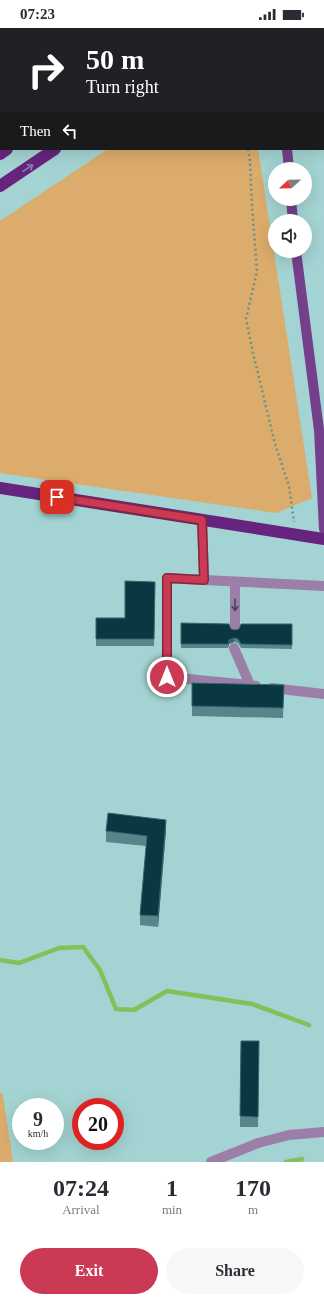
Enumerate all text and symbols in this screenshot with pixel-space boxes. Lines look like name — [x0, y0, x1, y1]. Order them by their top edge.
text: 07:23 — [20, 6, 55, 22]
icon: right — [20, 44, 72, 96]
text: 50 m — [86, 44, 144, 75]
text: Turn right — [86, 77, 159, 97]
icon: left — [59, 120, 81, 142]
text: Then — [20, 123, 51, 139]
north arrow — [268, 162, 312, 206]
map controls — [268, 162, 312, 258]
one-way arrow — [22, 163, 33, 172]
button: sound — [268, 214, 312, 258]
pin — [40, 480, 74, 514]
icon: arrive — [46, 486, 68, 508]
one-way arrow — [231, 598, 239, 611]
position arrow — [146, 656, 188, 698]
speed limit sign: 20 — [72, 1098, 124, 1150]
text: 9 — [33, 1108, 43, 1130]
text: km/h — [28, 1128, 48, 1139]
text: 07:24 — [53, 1175, 109, 1201]
text: 1 — [166, 1175, 178, 1201]
text: 170 — [235, 1175, 271, 1201]
text: Arrival — [62, 1202, 100, 1217]
text: min — [162, 1202, 182, 1217]
text: m — [248, 1202, 258, 1217]
button: Exit — [20, 1248, 158, 1294]
button: Share — [166, 1248, 304, 1294]

